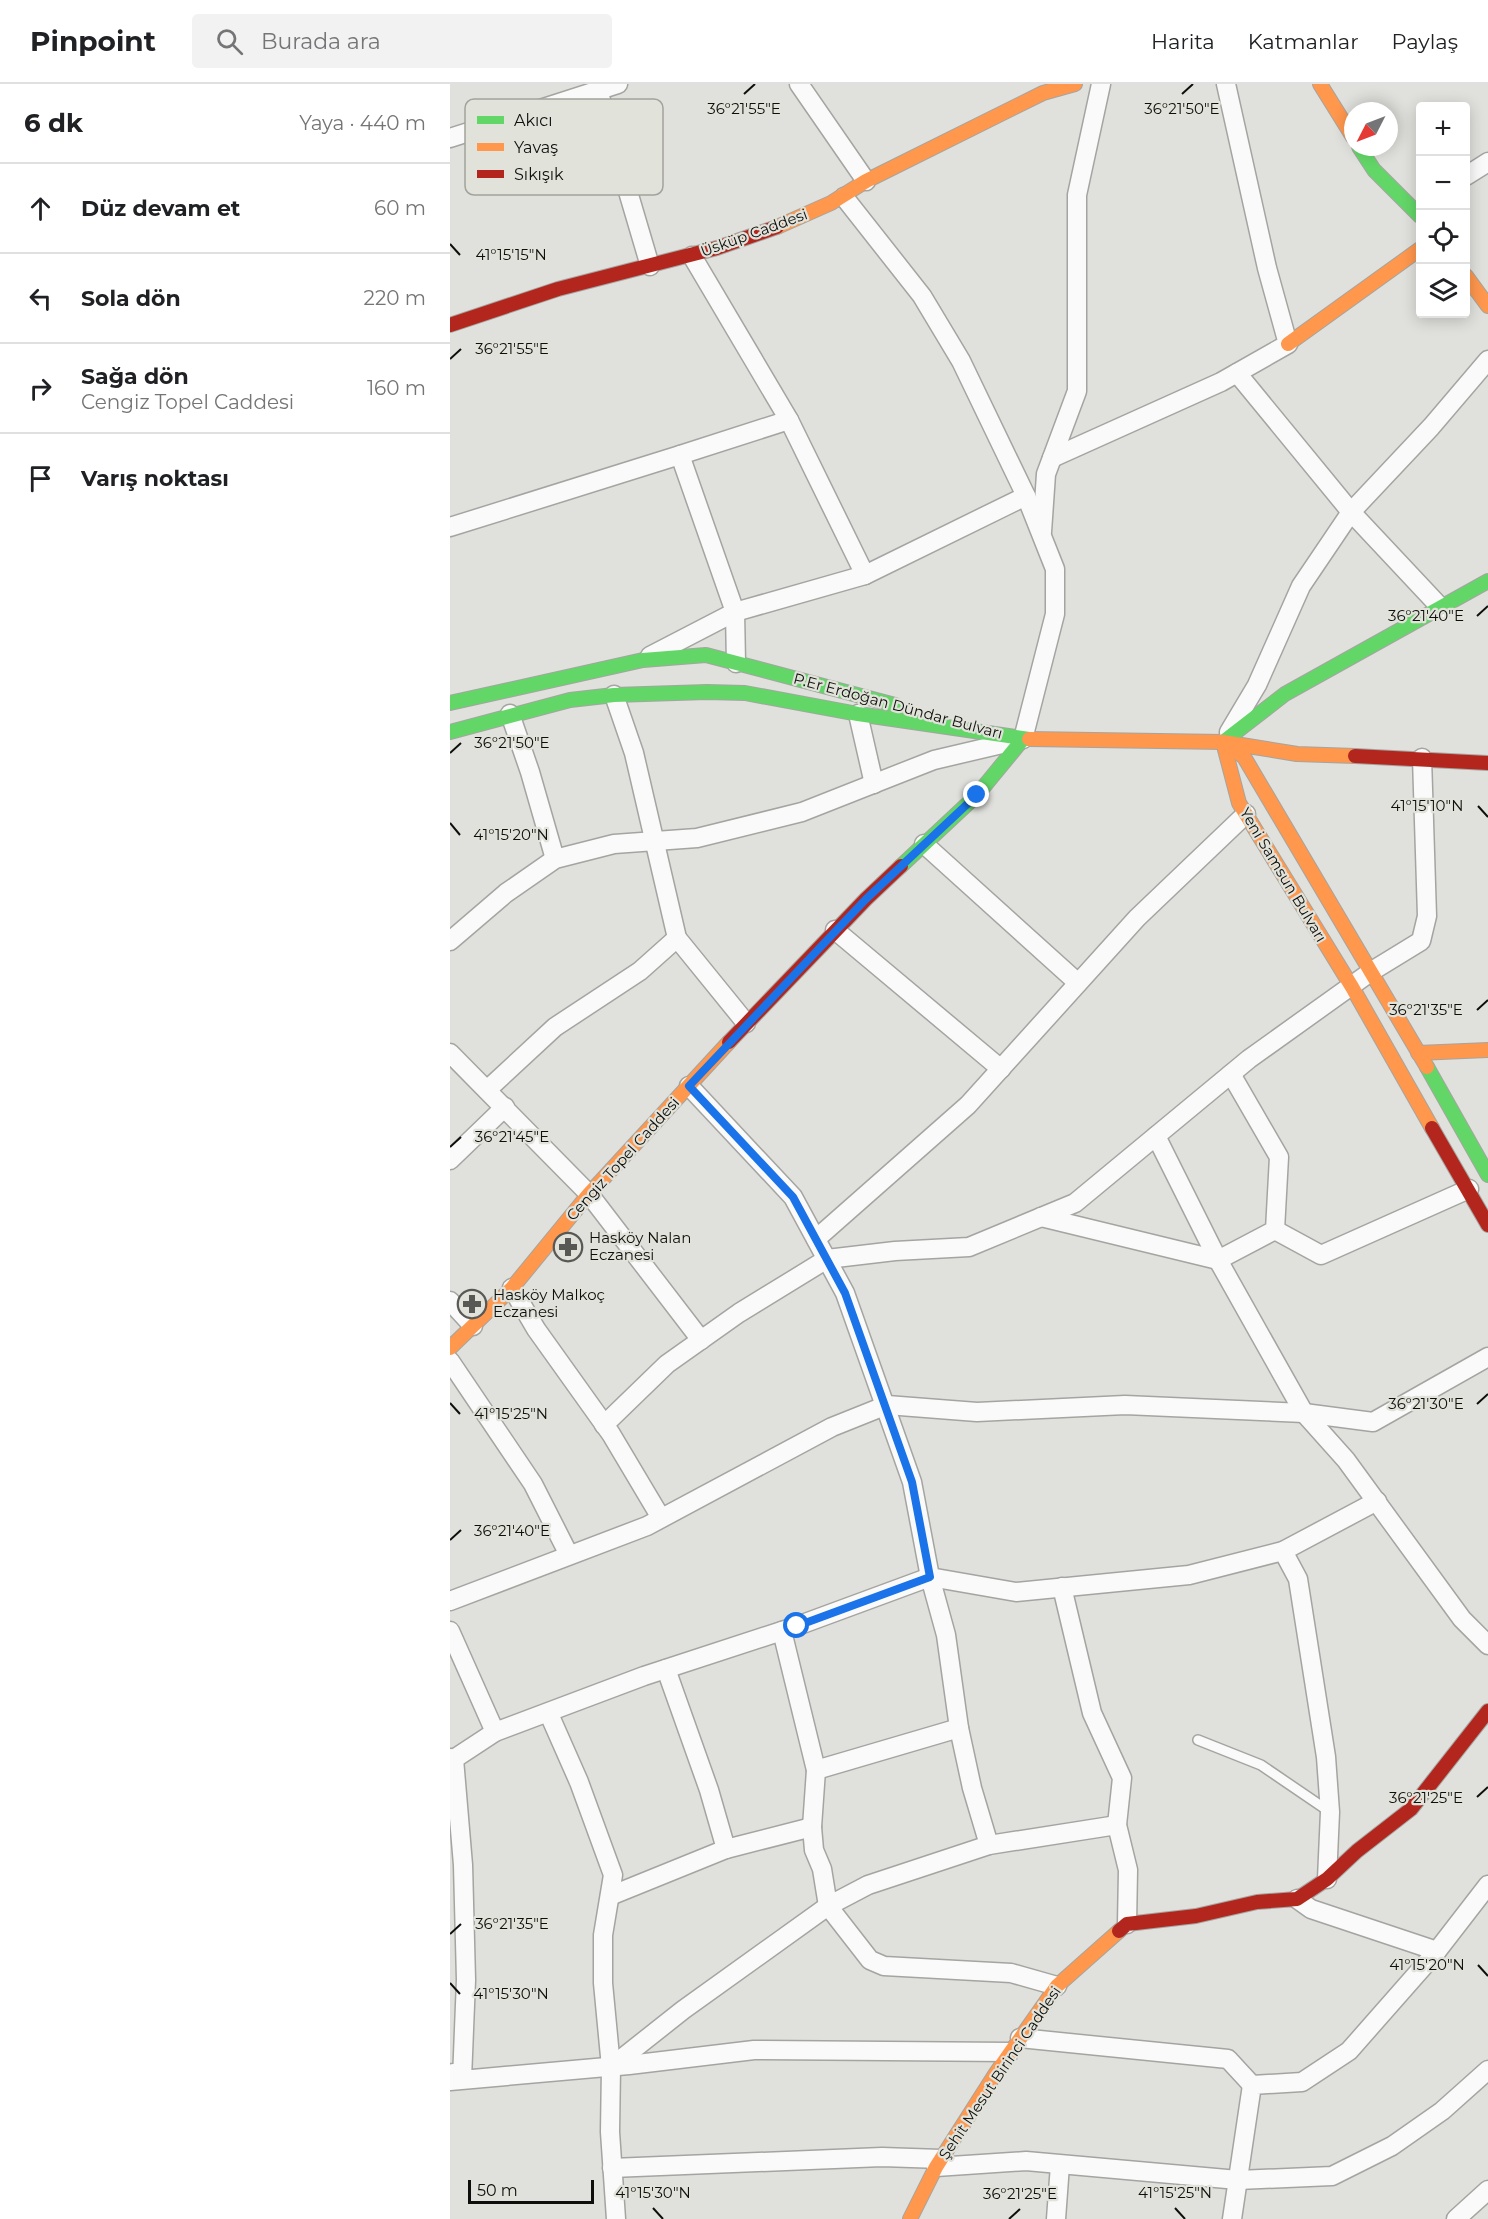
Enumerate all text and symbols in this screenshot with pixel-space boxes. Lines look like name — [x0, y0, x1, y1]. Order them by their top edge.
search box — [192, 14, 612, 68]
text: Pinpoint — [30, 24, 156, 58]
icon: search — [213, 25, 246, 58]
text: Burada ara — [261, 28, 381, 55]
text: Harita — [1151, 29, 1215, 54]
text: Katmanlar — [1248, 29, 1359, 54]
text: Paylaş — [1392, 29, 1458, 54]
legend — [465, 99, 663, 195]
text: 36°21'55"E — [707, 99, 781, 118]
text: 36°21'50"E — [1144, 99, 1220, 118]
north arrow — [1344, 102, 1398, 156]
map controls — [1416, 102, 1470, 318]
button: + — [1416, 102, 1470, 156]
text: 6 dk — [24, 107, 83, 139]
text: Yaya · 440 m — [299, 111, 426, 135]
text: Akıcı — [514, 111, 553, 130]
text: Yavaş — [514, 138, 558, 157]
button: − — [1416, 156, 1470, 210]
text: Sıkışık — [514, 165, 564, 184]
icon: ahead — [24, 192, 57, 225]
text: Düz devam et — [81, 195, 240, 222]
text: 60 m — [374, 196, 426, 220]
street label: Üsküp Caddesi — [698, 204, 810, 261]
button: locate — [1416, 210, 1470, 264]
text: 41°15'15"N — [475, 245, 547, 264]
button: layers — [1416, 264, 1470, 318]
icon: left — [24, 282, 57, 315]
text: Sola dön — [81, 285, 181, 312]
text: 220 m — [364, 286, 426, 310]
text: 36°21'55"E — [475, 339, 549, 358]
text: Sağa dön — [81, 363, 189, 390]
icon: right — [24, 372, 57, 405]
text: 160 m — [367, 376, 426, 400]
text: Cengiz Topel Caddesi — [81, 390, 294, 414]
icon: arrive — [24, 462, 57, 495]
text: Varış noktası — [81, 465, 229, 492]
text: 36°21'40"E — [1388, 606, 1464, 625]
street label: P.Er Erdoğan Dündar Bulvarı — [791, 668, 1005, 743]
text: 36°21'50"E — [474, 733, 550, 752]
route end — [963, 781, 989, 807]
text: 41°15'10"N — [1391, 796, 1463, 815]
street label: Yeni Samsun Bulvarı — [1236, 804, 1331, 945]
text: 41°15'20"N — [473, 825, 549, 844]
text: 36°21'35"E — [1389, 1000, 1463, 1019]
street label: Cengiz Topel Caddesi — [562, 1093, 683, 1224]
text: 36°21'45"E — [475, 1127, 549, 1146]
place label: Hasköy Nalan Eczanesi — [589, 1228, 691, 1264]
pharmacy icon: Hasköy Nalan Eczanesi — [552, 1231, 584, 1263]
place label: Hasköy Malkoç Eczanesi — [493, 1285, 605, 1321]
pharmacy icon: Hasköy Malkoç Eczanesi — [456, 1288, 488, 1320]
text: 36°21'30"E — [1388, 1394, 1464, 1413]
text: 41°15'25"N — [474, 1404, 548, 1423]
text: 36°21'40"E — [474, 1521, 550, 1540]
route start — [783, 1612, 809, 1638]
text: 36°21'25"E — [1389, 1788, 1463, 1807]
text: 36°21'35"E — [475, 1914, 549, 1933]
text: 41°15'20"N — [1389, 1955, 1465, 1974]
street label: Şehit Mesut Birinci Caddesi — [934, 1982, 1065, 2163]
text: 41°15'30"N — [473, 1984, 549, 2003]
scale bar — [468, 2177, 594, 2204]
text: 50 m — [477, 2181, 518, 2200]
text: 41°15'30"N — [615, 2183, 691, 2202]
text: 41°15'25"N — [1138, 2183, 1212, 2202]
text: 36°21'25"E — [983, 2184, 1057, 2203]

